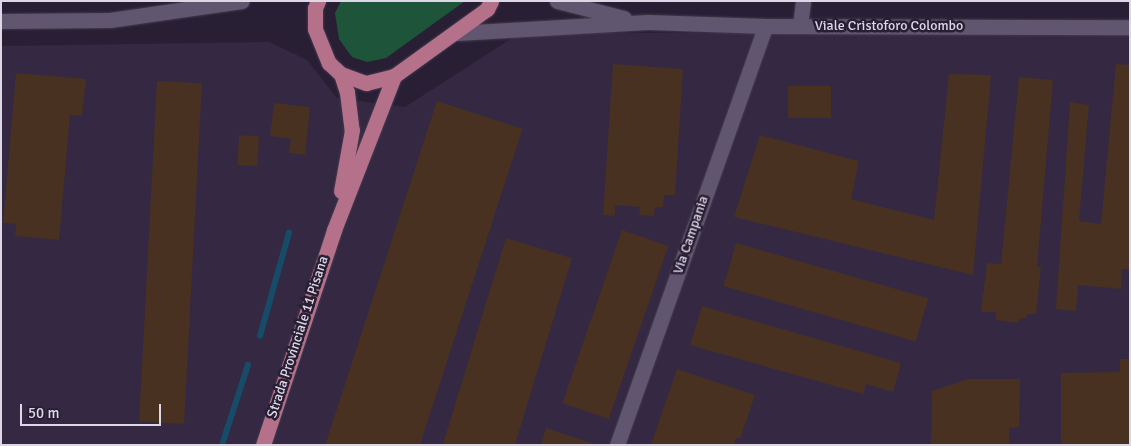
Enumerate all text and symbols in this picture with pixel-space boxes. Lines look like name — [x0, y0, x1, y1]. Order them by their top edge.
street label: Viale Cristoforo Colombo — [815, 18, 963, 34]
street label: Via Campania — [670, 194, 712, 276]
street label: Strada Provinciale 11 Pisana — [264, 254, 332, 420]
scale bar — [22, 394, 164, 426]
text: 50 m — [28, 404, 59, 422]

